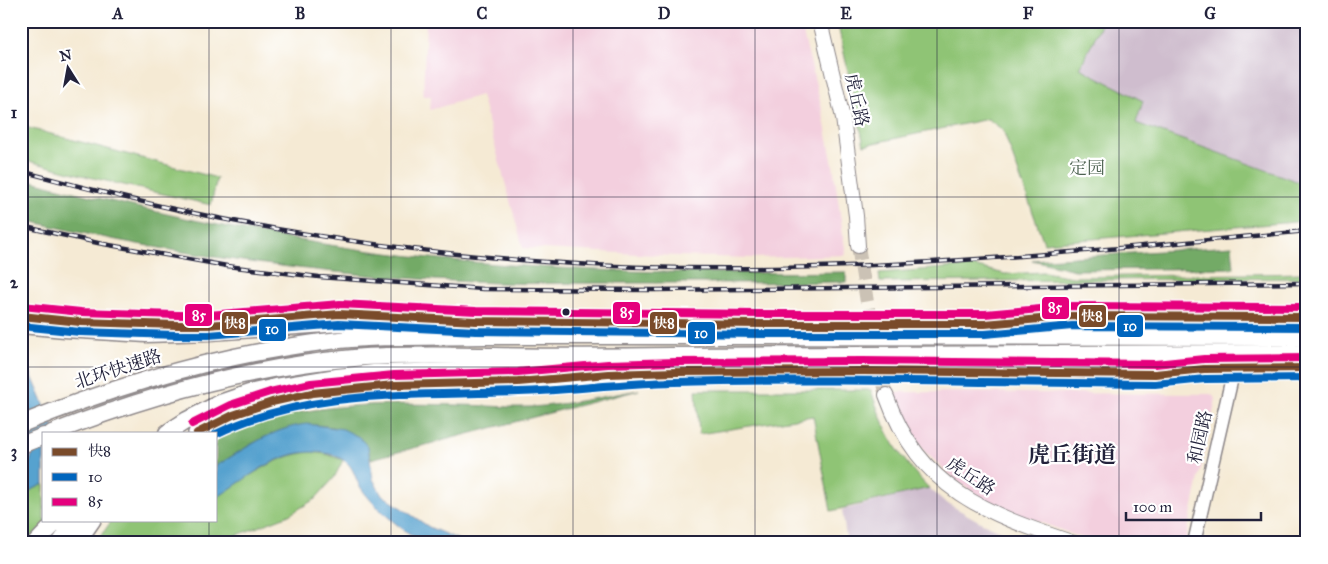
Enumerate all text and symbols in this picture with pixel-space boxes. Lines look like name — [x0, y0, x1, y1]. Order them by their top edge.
text: A — [112, 4, 124, 23]
text: B — [295, 4, 305, 23]
text: C — [477, 4, 488, 23]
text: D — [658, 4, 671, 23]
text: E — [840, 4, 852, 23]
text: F — [1023, 4, 1034, 23]
text: G — [1204, 4, 1216, 23]
north arrow — [42, 42, 92, 92]
text: N — [58, 46, 73, 65]
street label: 虎丘路 — [841, 71, 873, 129]
text: 1 — [11, 103, 18, 122]
park label: 定园 — [1069, 157, 1105, 179]
text: 2 — [10, 273, 19, 292]
line badge: 85 — [1041, 296, 1070, 320]
text: 85 — [1048, 299, 1062, 316]
line badge: 85 — [612, 301, 641, 325]
line badge: 85 — [184, 303, 213, 327]
text: 85 — [620, 304, 634, 321]
line badge: 快8 — [1078, 304, 1107, 328]
text: 85 — [192, 307, 206, 324]
unlabelled marker — [561, 307, 571, 317]
text: 快8 — [1081, 308, 1103, 325]
line badge: 快8 — [221, 311, 249, 335]
line badge: 快8 — [649, 311, 678, 335]
line badge: 10 — [1116, 314, 1144, 338]
text: 快8 — [224, 315, 246, 332]
text: 快8 — [653, 315, 675, 332]
line badge: 10 — [258, 318, 287, 342]
text: 10 — [1123, 318, 1137, 335]
text: 10 — [265, 321, 279, 338]
line badge: 10 — [687, 321, 716, 345]
text: 10 — [694, 325, 708, 342]
street label: 北环快速路 — [72, 345, 164, 393]
street label: 和园路 — [1183, 408, 1217, 466]
legend — [42, 432, 218, 522]
district label: 虎丘街道 — [1028, 441, 1116, 468]
text: 3 — [11, 442, 17, 462]
text: 快8 — [88, 442, 111, 460]
street label: 虎丘路 — [942, 452, 1000, 500]
text: 10 — [88, 468, 103, 486]
scale bar — [1126, 489, 1260, 521]
text: 85 — [88, 492, 103, 510]
text: 100 m — [1133, 498, 1173, 516]

